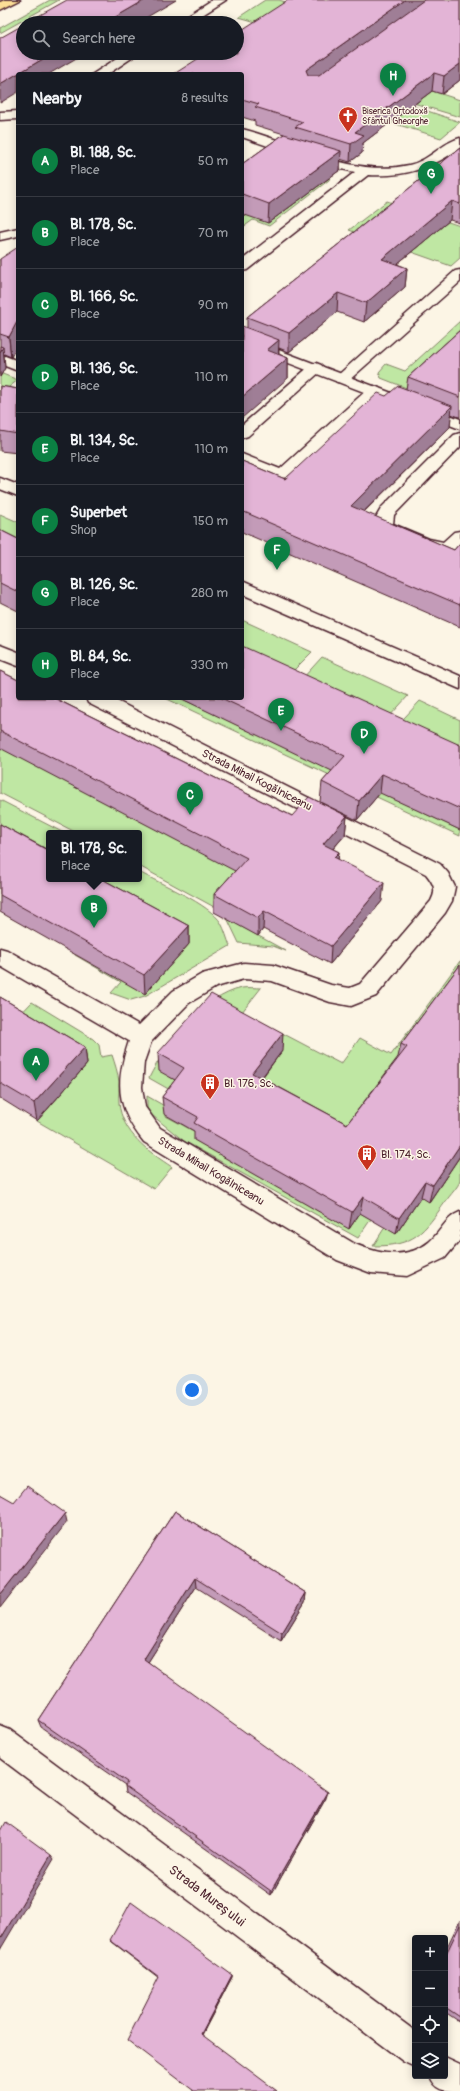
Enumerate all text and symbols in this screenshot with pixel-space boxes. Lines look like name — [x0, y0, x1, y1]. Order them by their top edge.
search box — [16, 16, 244, 60]
icon: search — [30, 27, 52, 49]
text: Search here — [62, 29, 135, 48]
pin: H — [380, 63, 406, 96]
text: Nearby — [32, 88, 81, 109]
text: 8 results — [182, 90, 228, 106]
church icon: Biserica Ortodoxă Sfântul Gheorghe — [337, 105, 359, 133]
place label: Biserica Ortodoxă Sfântul Gheorghe — [362, 106, 429, 127]
text: Bl. 188, Sc. — [70, 143, 136, 162]
text: A — [41, 153, 49, 169]
text: 50 m — [198, 153, 228, 169]
pin: G — [418, 161, 444, 194]
text: Place — [70, 162, 99, 178]
text: Bl. 178, Sc. — [70, 215, 137, 234]
text: B — [41, 225, 49, 241]
text: 70 m — [198, 225, 228, 241]
text: Place — [70, 234, 99, 250]
text: Bl. 166, Sc. — [70, 287, 139, 306]
text: C — [41, 297, 49, 313]
text: 90 m — [198, 297, 228, 313]
text: Place — [70, 306, 99, 322]
text: Bl. 136, Sc. — [70, 359, 138, 378]
text: D — [41, 369, 49, 385]
text: 110 m — [195, 369, 228, 385]
text: Place — [70, 378, 99, 394]
text: Bl. 134, Sc. — [70, 431, 138, 450]
text: E — [42, 441, 48, 457]
text: 110 m — [195, 441, 228, 457]
text: Place — [70, 450, 99, 466]
text: Superbet — [70, 503, 127, 522]
text: F — [41, 513, 49, 529]
text: 150 m — [193, 513, 228, 529]
text: Shop — [70, 522, 97, 538]
pin: F — [264, 537, 290, 570]
text: Bl. 126, Sc. — [70, 575, 138, 594]
text: G — [41, 585, 49, 601]
text: 280 m — [191, 585, 228, 601]
text: Place — [70, 594, 99, 610]
text: Bl. 84, Sc. — [70, 647, 132, 666]
text: H — [41, 657, 49, 673]
text: 330 m — [190, 657, 228, 673]
text: Place — [70, 666, 99, 682]
pin: E — [268, 698, 294, 731]
pin: D — [351, 721, 377, 754]
street label: Strada Mihail Kogălniceanu — [200, 747, 314, 813]
pin: C — [177, 782, 203, 815]
popup — [46, 830, 142, 882]
text: Bl. 178, Sc. — [61, 839, 127, 858]
text: Place — [61, 858, 90, 874]
pin: B — [81, 895, 107, 928]
pin: A — [23, 1048, 49, 1081]
building icon: Bl. 176, Sc. — [199, 1072, 221, 1100]
place label: Bl. 176, Sc. — [224, 1077, 274, 1090]
street label: Strada Mihail Kogălniceanu — [155, 1134, 267, 1208]
building icon: Bl. 174, Sc. — [356, 1143, 378, 1171]
place label: Bl. 174, Sc. — [381, 1148, 431, 1161]
your location — [182, 1380, 202, 1400]
street label: Strada Mureșului — [166, 1862, 248, 1930]
map controls — [412, 1935, 448, 2079]
button: + — [412, 1935, 448, 1971]
button: − — [412, 1971, 448, 2007]
button: locate — [412, 2007, 448, 2043]
button: layers — [412, 2043, 448, 2079]

